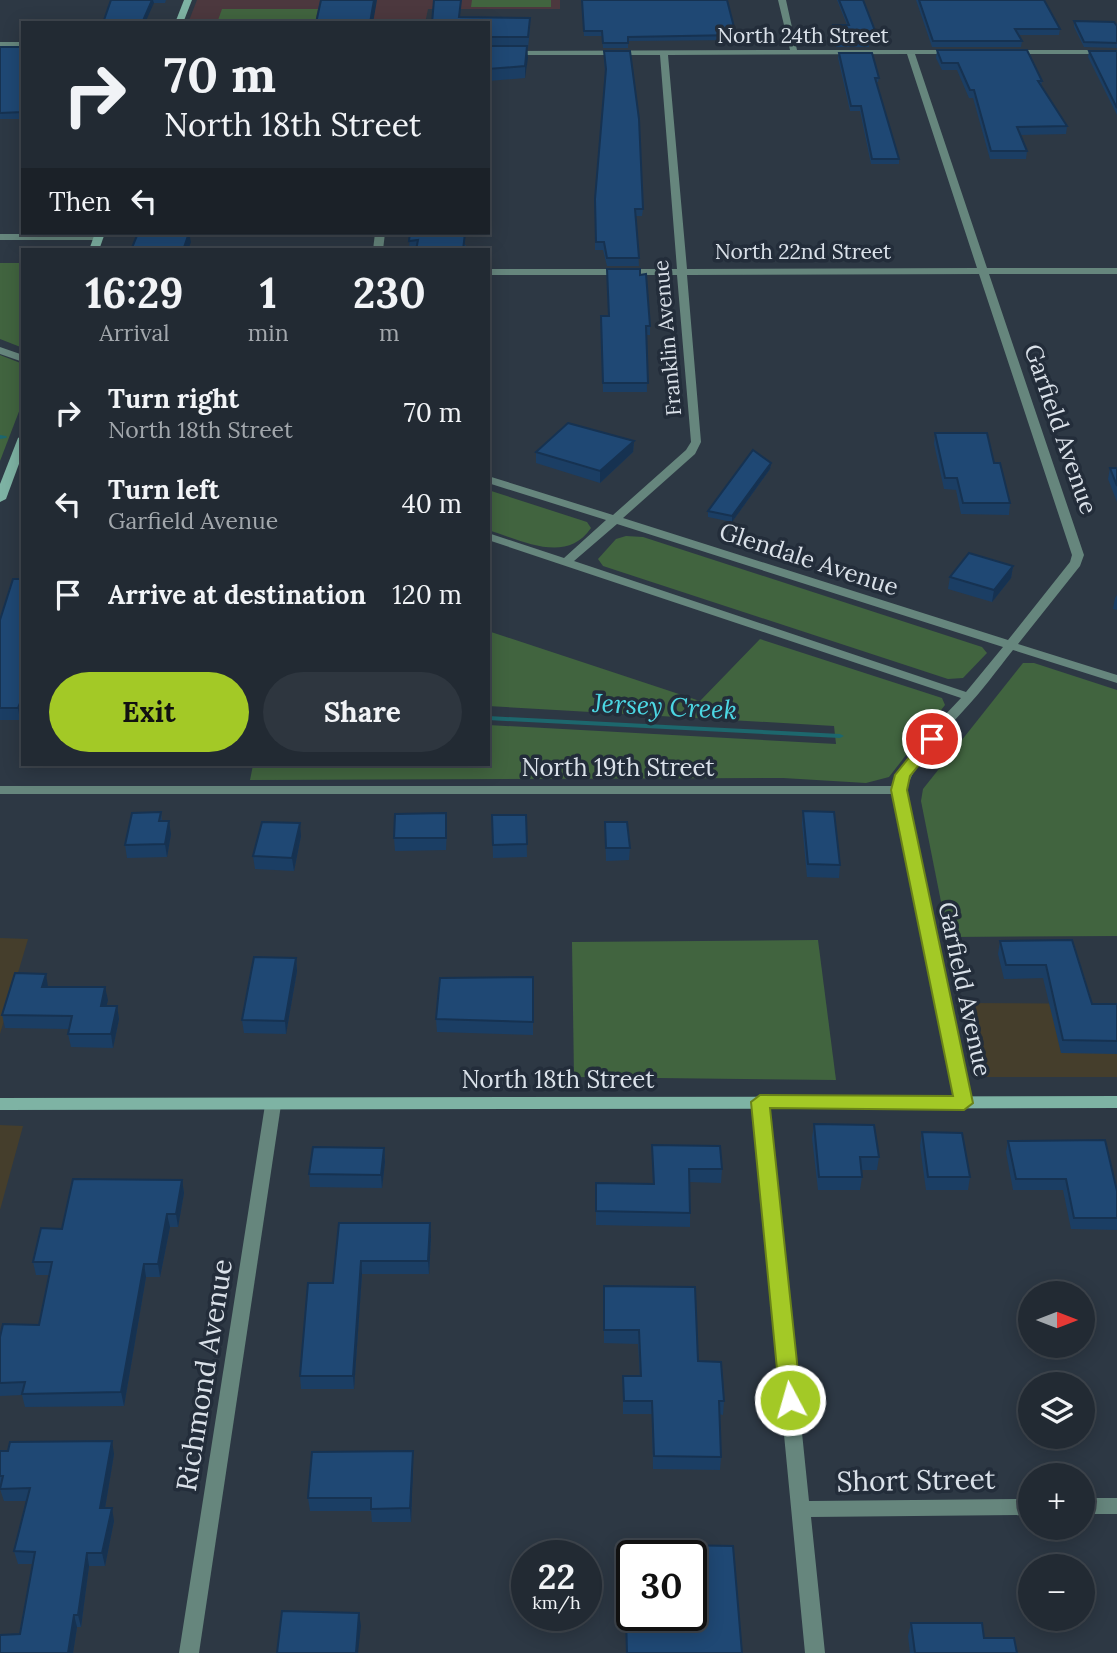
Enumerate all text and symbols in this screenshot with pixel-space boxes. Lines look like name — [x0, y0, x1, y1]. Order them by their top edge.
street label: North 24th Street — [717, 22, 890, 49]
text: 70 m — [164, 43, 276, 105]
icon: right — [49, 49, 140, 140]
text: North 18th Street — [164, 104, 421, 145]
icon: left — [125, 182, 163, 220]
text: Then — [49, 185, 111, 218]
street label: North 22nd Street — [715, 238, 892, 265]
street label: Franklin Avenue — [647, 259, 687, 417]
text: 16:29 — [85, 266, 184, 320]
text: 1 — [260, 266, 277, 320]
text: 230 — [353, 266, 426, 320]
text: Arrival — [99, 318, 170, 347]
text: min — [248, 318, 289, 347]
text: m — [379, 318, 400, 347]
street label: Garfield Avenue — [1017, 340, 1105, 518]
text: Turn right — [108, 382, 239, 415]
icon: right — [49, 394, 87, 432]
text: 70 m — [404, 396, 462, 429]
text: North 18th Street — [108, 415, 293, 444]
text: Turn left — [108, 473, 219, 506]
icon: left — [49, 485, 87, 523]
text: 40 m — [402, 487, 462, 520]
text: Garfield Avenue — [108, 506, 278, 535]
street label: Glendale Avenue — [716, 515, 902, 603]
icon: arrive — [49, 576, 87, 614]
text: Arrive at destination — [108, 578, 366, 611]
text: 120 m — [392, 578, 462, 611]
button: Exit — [49, 672, 249, 752]
button: Share — [263, 672, 462, 752]
water label: Jersey Creek — [591, 686, 738, 726]
pin — [902, 709, 962, 769]
icon: arrive — [913, 720, 951, 758]
street label: North 19th Street — [521, 752, 715, 783]
street label: Garfield Avenue — [931, 899, 999, 1079]
street label: North 18th Street — [462, 1064, 655, 1095]
street label: Richmond Avenue — [168, 1256, 240, 1494]
north arrow — [1018, 1281, 1096, 1358]
map controls — [1018, 1281, 1095, 1631]
position arrow — [753, 1363, 827, 1437]
button: layers — [1018, 1372, 1095, 1449]
street label: Short Street — [836, 1461, 996, 1499]
button: + — [1018, 1463, 1095, 1540]
speed limit sign: 30 — [616, 1540, 707, 1631]
text: 22 — [538, 1554, 575, 1599]
button: − — [1018, 1554, 1095, 1631]
text: km/h — [532, 1591, 581, 1614]

